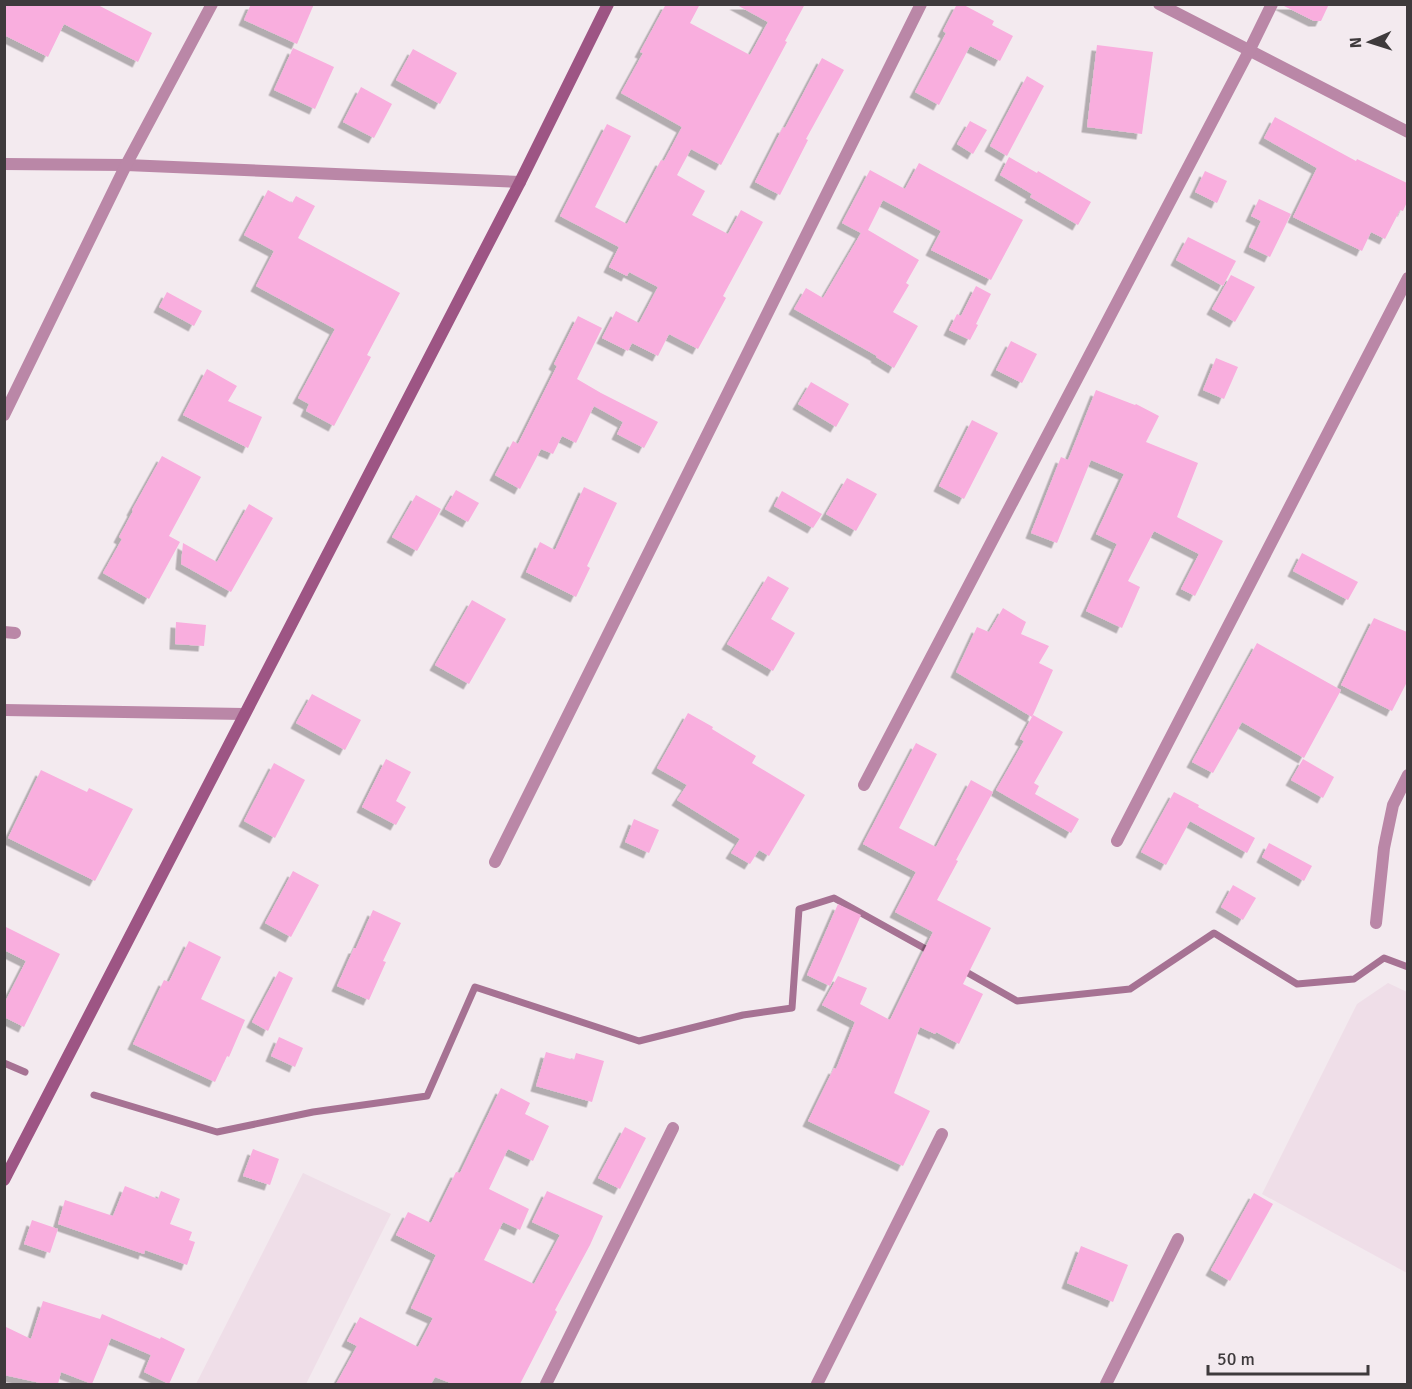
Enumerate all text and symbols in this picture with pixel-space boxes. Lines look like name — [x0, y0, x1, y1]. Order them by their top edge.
north arrow — [1340, 12, 1400, 72]
text: N — [1346, 37, 1366, 49]
scale bar — [1208, 1338, 1368, 1376]
text: 50 m — [1217, 1348, 1255, 1370]

